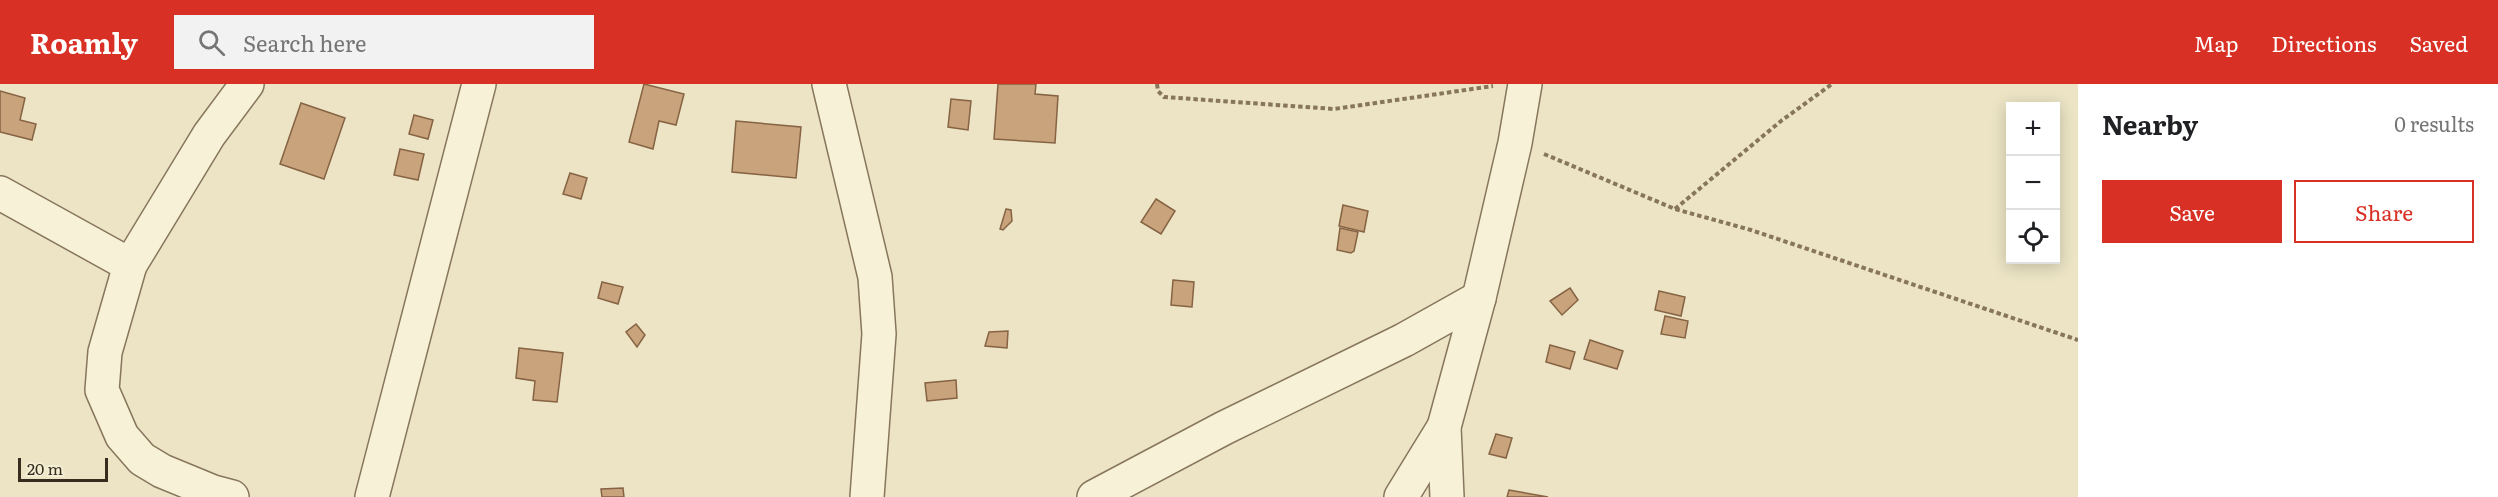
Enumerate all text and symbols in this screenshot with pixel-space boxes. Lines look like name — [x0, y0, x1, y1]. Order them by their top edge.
search box — [174, 15, 594, 69]
text: Roamly — [30, 21, 138, 63]
icon: search — [195, 26, 228, 59]
text: Search here — [243, 26, 366, 59]
text: Map — [2194, 27, 2239, 58]
text: Directions — [2272, 27, 2377, 58]
text: Saved — [2410, 27, 2468, 58]
map controls — [2006, 102, 2060, 264]
button: + — [2006, 102, 2060, 156]
text: Nearby — [2102, 104, 2198, 143]
text: 0 results — [2394, 108, 2474, 138]
button: − — [2006, 156, 2060, 210]
button: Save — [2102, 180, 2282, 243]
button: Share — [2294, 180, 2474, 243]
button: locate — [2006, 210, 2060, 264]
scale bar — [18, 455, 108, 482]
text: 20 m — [27, 456, 63, 480]

